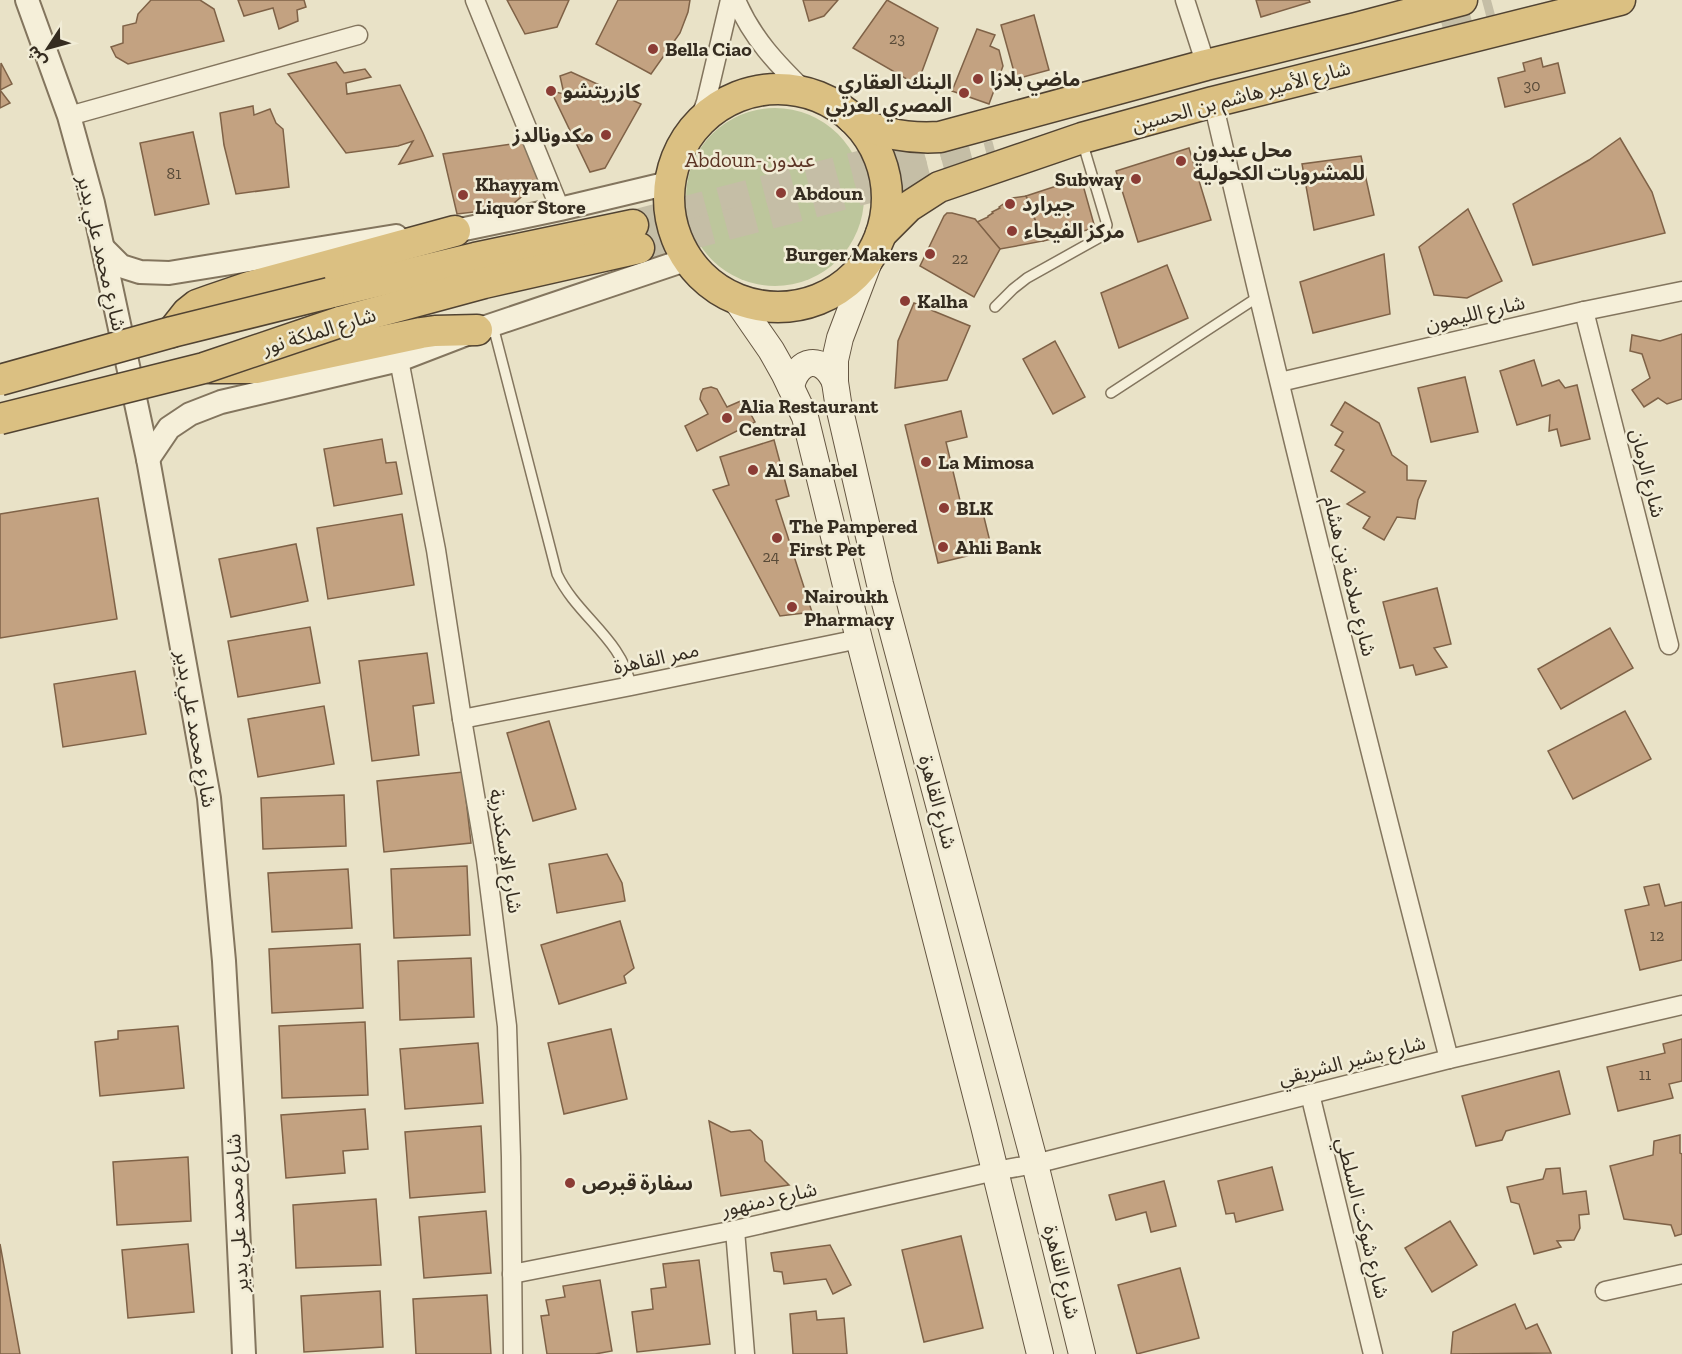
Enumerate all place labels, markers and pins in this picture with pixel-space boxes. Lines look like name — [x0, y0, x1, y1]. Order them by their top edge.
place label: Bella Ciao — [665, 37, 752, 61]
marker: Bella Ciao — [646, 42, 660, 56]
place label: ماضي بلازا — [990, 67, 1080, 96]
place label: البنك العقاري المصري العربي — [826, 70, 952, 122]
marker: ماضي بلازا — [971, 72, 985, 86]
place label: كازريتشو — [563, 79, 641, 103]
marker: كازريتشو — [544, 84, 558, 98]
marker: البنك العقاري المصري العربي — [957, 86, 971, 100]
place label: مكدونالدز — [512, 123, 594, 147]
marker: مكدونالدز — [599, 128, 613, 142]
place label: محل عبدون للمشروبات الكحولية — [1193, 138, 1365, 185]
marker: محل عبدون للمشروبات الكحولية — [1174, 154, 1188, 168]
place label: Subway — [1055, 167, 1124, 191]
place label: Khayyam Liquor Store — [475, 172, 586, 219]
marker: Subway — [1129, 172, 1143, 186]
place label: Abdoun — [793, 181, 863, 205]
marker: Abdoun — [774, 186, 788, 200]
marker: Khayyam Liquor Store — [456, 188, 470, 202]
place label: جيرارد — [1022, 192, 1075, 216]
marker: جيرارد — [1003, 197, 1017, 211]
place label: مركز الفيحاء — [1024, 219, 1125, 243]
marker: مركز الفيحاء — [1005, 224, 1019, 238]
place label: Burger Makers — [785, 242, 918, 266]
marker: Burger Makers — [923, 247, 937, 261]
place label: Kalha — [917, 289, 968, 313]
marker: Kalha — [898, 294, 912, 308]
place label: Alia Restaurant Central — [739, 394, 879, 441]
marker: Alia Restaurant Central — [720, 411, 734, 425]
place label: La Mimosa — [938, 450, 1034, 474]
marker: La Mimosa — [919, 455, 933, 469]
place label: Al Sanabel — [765, 458, 858, 482]
marker: Al Sanabel — [746, 463, 760, 477]
place label: BLK — [956, 496, 994, 520]
marker: BLK — [937, 501, 951, 515]
place label: The Pampered First Pet — [789, 514, 918, 561]
marker: The Pampered First Pet — [770, 531, 784, 545]
place label: Ahli Bank — [955, 535, 1041, 559]
marker: Ahli Bank — [936, 540, 950, 554]
place label: Nairoukh Pharmacy — [804, 584, 895, 631]
marker: Nairoukh Pharmacy — [785, 600, 799, 614]
place label: سفارة قبرص — [582, 1171, 693, 1195]
marker: سفارة قبرص — [563, 1176, 577, 1190]

